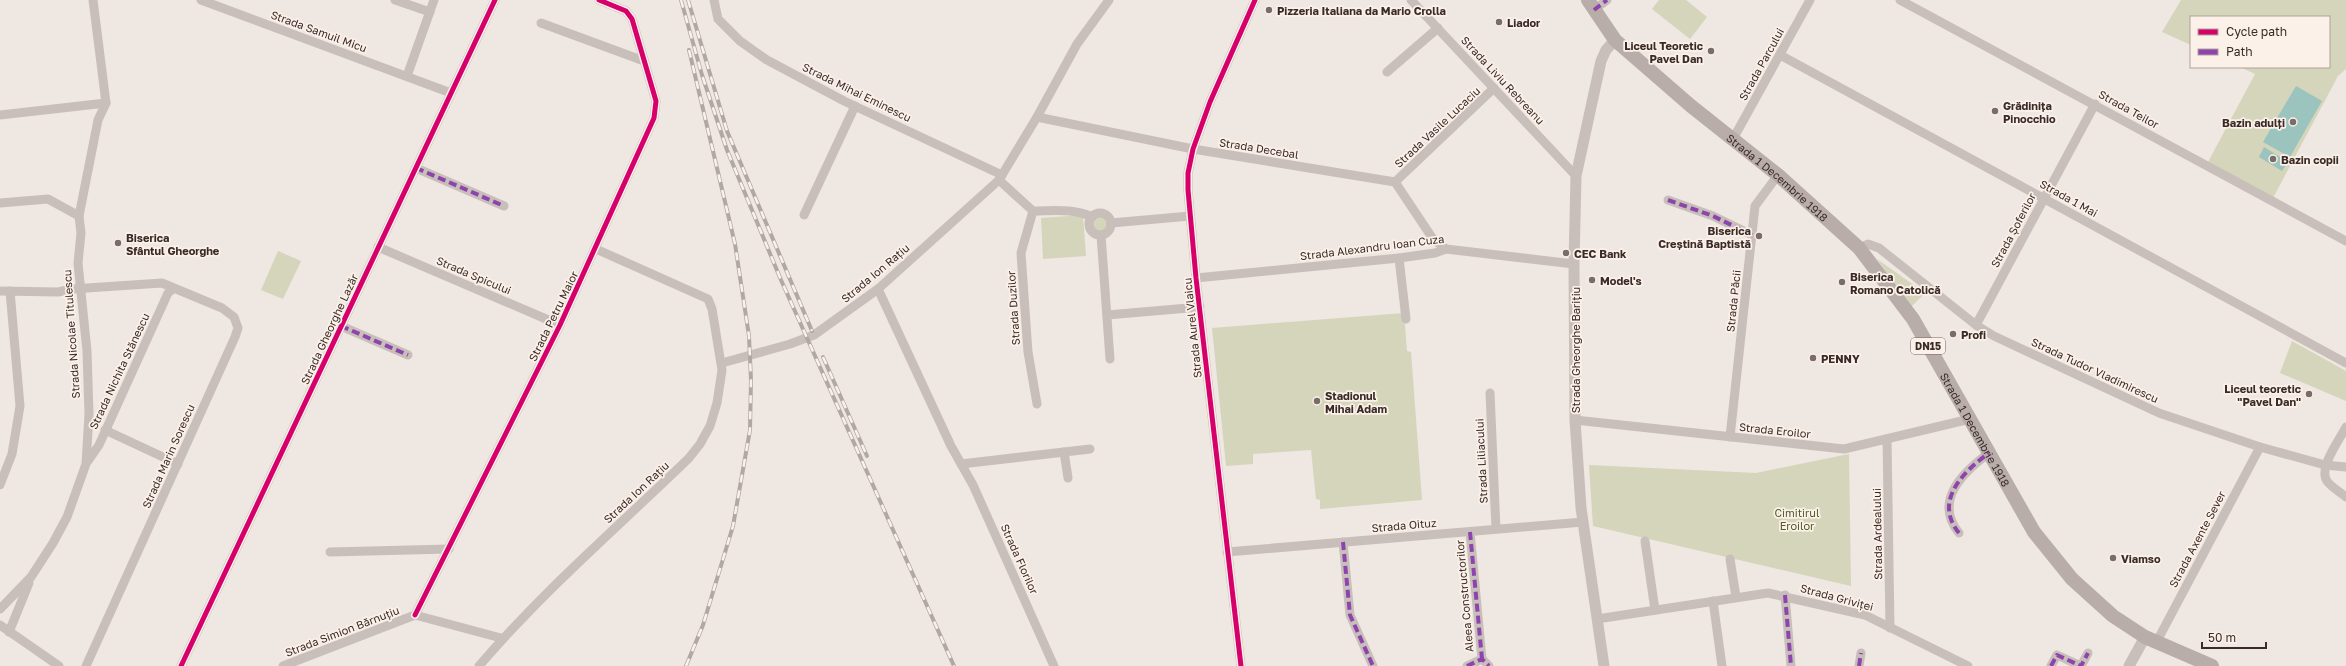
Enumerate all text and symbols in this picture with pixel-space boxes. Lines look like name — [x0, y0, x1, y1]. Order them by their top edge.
place label: Pizzeria Italiana da Mario Crolla — [1277, 4, 1446, 17]
marker: Pizzeria Italiana da Mario Crolla — [1264, 5, 1274, 15]
street label: Strada Samuil Micu — [269, 8, 369, 54]
place label: Liador — [1507, 16, 1541, 29]
legend — [2190, 16, 2330, 68]
marker: Liador — [1494, 17, 1504, 27]
text: Cycle path — [2226, 24, 2287, 39]
street label: Strada Parcului — [1736, 26, 1786, 102]
street label: Strada Liviu Rebreanu — [1459, 33, 1547, 127]
place label: Liceul Teoretic Pavel Dan — [1624, 39, 1704, 65]
text: Path — [2226, 44, 2253, 59]
marker: Liceul Teoretic Pavel Dan — [1706, 46, 1716, 56]
street label: Strada Mihai Eminescu — [800, 60, 914, 124]
street label: Strada Vasile Lucaciu — [1392, 84, 1482, 170]
street label: Strada Teilor — [2097, 87, 2162, 131]
place label: Grădinița Pinocchio — [2003, 99, 2056, 125]
marker: Grădinița Pinocchio — [1990, 106, 2000, 116]
place label: Bazin adulți — [2222, 116, 2285, 129]
marker: Bazin adulți — [2288, 117, 2298, 127]
street label: Strada 1 Decembrie 1918 — [1724, 130, 1831, 224]
street label: Strada Decebal — [1218, 135, 1300, 161]
place label: Bazin copii — [2281, 153, 2339, 166]
marker: Bazin copii — [2268, 154, 2278, 164]
street label: Strada 1 Mai — [2038, 177, 2100, 219]
street label: Strada Șoferilor — [1988, 190, 2039, 270]
place label: Biserica Creștină Baptistă — [1658, 224, 1751, 250]
place label: Biserica Sfântul Gheorghe — [126, 231, 220, 257]
marker: Biserica Creștină Baptistă — [1754, 231, 1764, 241]
street label: Strada Alexandru Ioan Cuza — [1299, 232, 1445, 262]
marker: Biserica Sfântul Gheorghe — [113, 238, 123, 248]
street label: Strada Ion Rațiu — [838, 241, 912, 306]
place label: CEC Bank — [1574, 247, 1627, 260]
marker: CEC Bank — [1561, 248, 1571, 258]
street label: Strada Spicului — [435, 253, 513, 297]
street label: Strada Petru Maior — [526, 268, 581, 363]
street label: Strada Nicolae Titulescu — [60, 269, 82, 399]
street label: Strada Păcii — [1723, 269, 1743, 333]
street label: Strada Duzilor — [1004, 270, 1022, 346]
place label: Biserica Romano Catolică — [1850, 270, 1941, 296]
street label: Strada Gheorghe Lazăr — [298, 271, 361, 386]
place label: Model's — [1600, 274, 1642, 287]
marker: Model's — [1587, 275, 1597, 285]
street label: Strada Aurel Vlaicu — [1180, 277, 1204, 379]
marker: Biserica Romano Catolică — [1837, 277, 1847, 287]
street label: Strada Gheorghe Barițiu — [1569, 287, 1583, 413]
street label: Strada Nichita Stănescu — [86, 311, 152, 431]
place label: Profi — [1961, 328, 1986, 341]
marker: Profi — [1948, 329, 1958, 339]
street label: Strada Tudor Vladimirescu — [2029, 335, 2161, 405]
road number: DN15 — [1911, 338, 1945, 354]
place label: PENNY — [1821, 352, 1860, 365]
marker: PENNY — [1808, 353, 1818, 363]
street label: Strada 1 Decembrie 1918 — [1938, 370, 2013, 489]
place label: Liceul teoretic "Pavel Dan" — [2224, 382, 2302, 408]
place label: Stadionul Mihai Adam — [1325, 389, 1387, 415]
marker: Liceul teoretic "Pavel Dan" — [2304, 389, 2314, 399]
marker: Stadionul Mihai Adam — [1312, 396, 1322, 406]
street label: Strada Marin Sorescu — [139, 402, 197, 510]
street label: Strada Liliacului — [1472, 418, 1490, 504]
street label: Strada Eroilor — [1738, 420, 1812, 440]
street label: Strada Ion Rațiu — [601, 458, 672, 526]
street label: Strada Ardealului — [1870, 488, 1884, 580]
street label: Strada Axente Sever — [2166, 488, 2228, 589]
park label: Cimitirul Eroilor — [1775, 506, 1820, 532]
street label: Strada Oituz — [1371, 516, 1437, 534]
street label: Strada Florilor — [999, 522, 1042, 597]
street label: Aleea Constructorilor — [1453, 539, 1475, 653]
place label: Viamso — [2121, 552, 2161, 565]
marker: Viamso — [2108, 553, 2118, 563]
street label: Strada Griviței — [1799, 581, 1875, 614]
street label: Strada Simion Bărnuțiu — [283, 603, 401, 660]
scale bar — [2202, 624, 2266, 650]
text: 50 m — [2208, 630, 2236, 645]

